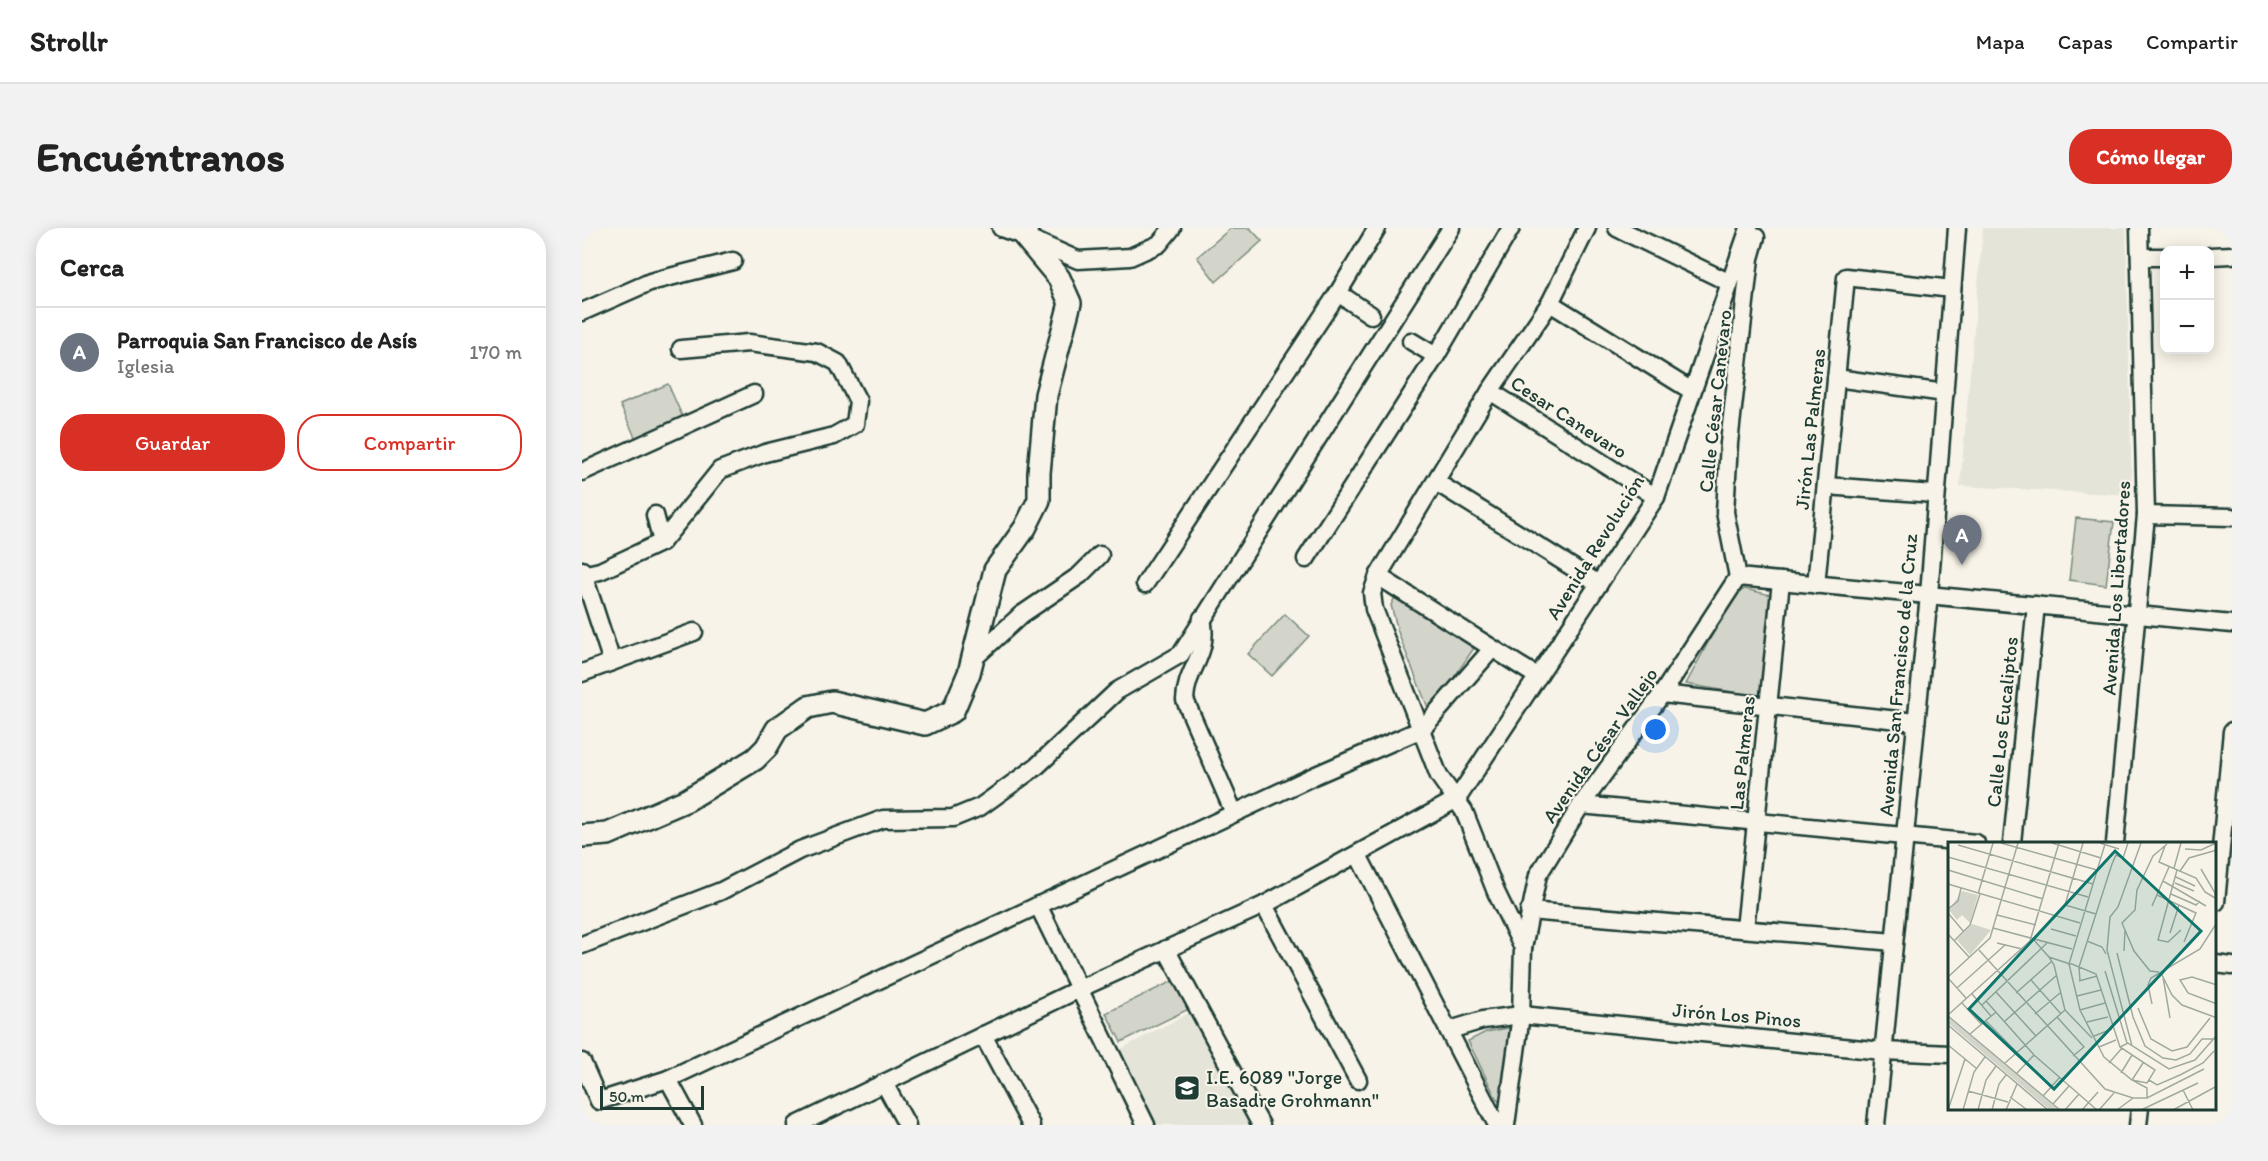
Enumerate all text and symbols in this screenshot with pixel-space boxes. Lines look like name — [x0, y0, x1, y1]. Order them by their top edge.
text: Strollr — [30, 24, 108, 58]
text: Mapa — [1976, 29, 2025, 54]
text: Capas — [2058, 29, 2113, 54]
text: Compartir — [2146, 29, 2238, 54]
button: Cómo llegar — [2069, 129, 2232, 184]
text: Encuéntranos — [36, 131, 285, 182]
map controls — [2160, 246, 2214, 354]
button: + — [2160, 246, 2214, 300]
text: Cerca — [60, 251, 124, 283]
button: − — [2160, 300, 2214, 354]
street label: Calle César Canevaro — [1693, 308, 1737, 494]
text: Parroquia San Francisco de Asís — [117, 327, 417, 354]
text: A — [73, 340, 86, 364]
text: 170 m — [469, 340, 522, 364]
street label: Jirón Las Palmeras — [1790, 347, 1830, 511]
text: Iglesia — [117, 354, 174, 378]
street label: Cesar Canevaro — [1506, 370, 1632, 464]
button: Guardar — [60, 414, 285, 471]
button: Compartir — [297, 414, 522, 471]
street label: Avenida Revolución — [1541, 470, 1649, 624]
street label: Avenida Los Libertadores — [2097, 480, 2135, 696]
pin: A — [1942, 516, 1982, 565]
street label: Avenida San Francisco de la Cruz — [1874, 532, 1922, 817]
street label: Calle Los Eucaliptos — [1981, 635, 2023, 809]
street label: Avenida César Vallejo — [1537, 663, 1663, 827]
street label: Las Palmeras — [1724, 695, 1760, 811]
your location — [1641, 715, 1670, 744]
inset map — [1948, 842, 2217, 1110]
street label: Jirón Los Pinos — [1672, 997, 1802, 1033]
place label: I.E. 6089 "Jorge Basadre Grohmann" — [1206, 1065, 1379, 1112]
school or university icon: I.E. 6089 "Jorge Basadre Grohmann" — [1172, 1073, 1202, 1103]
scale bar — [600, 1083, 704, 1110]
text: 50 m — [609, 1087, 644, 1106]

